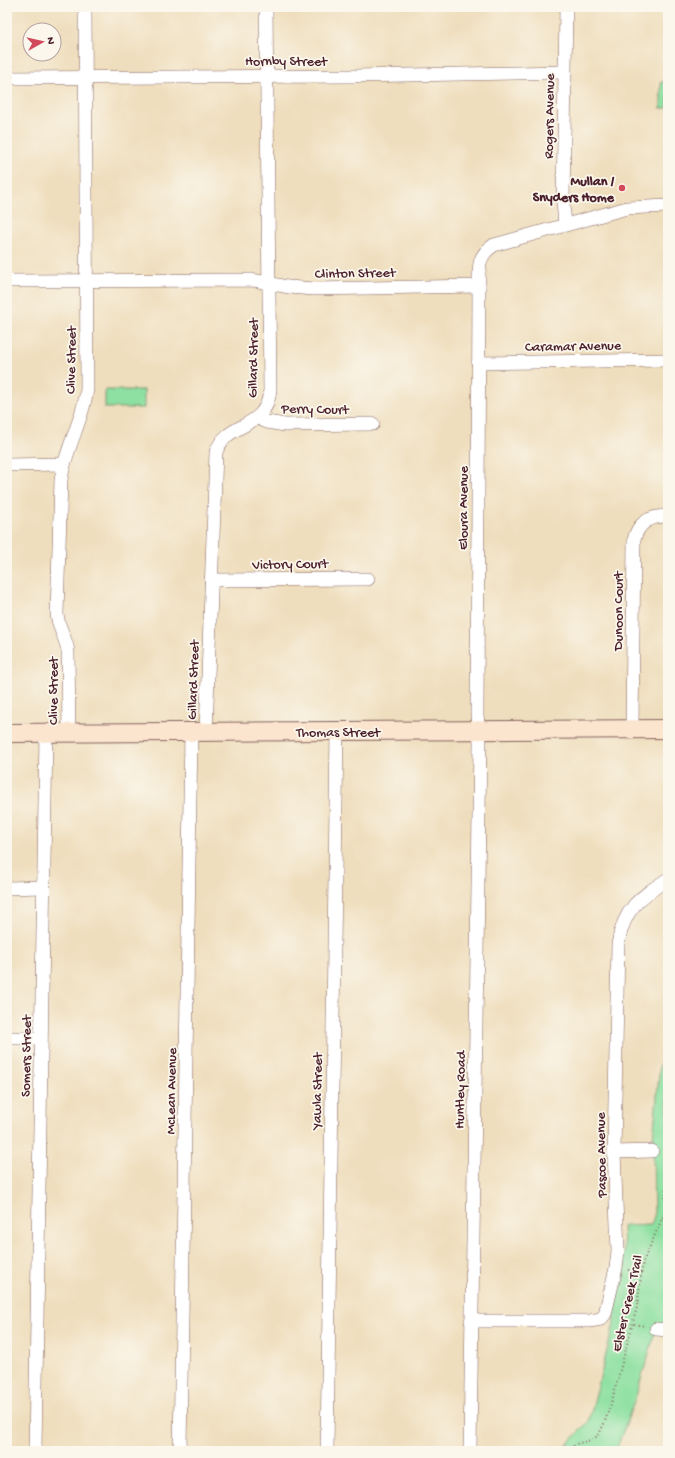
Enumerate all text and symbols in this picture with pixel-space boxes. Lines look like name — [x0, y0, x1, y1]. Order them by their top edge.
north arrow — [22, 22, 62, 62]
text: N — [43, 36, 56, 45]
street label: Hornby Street — [245, 54, 328, 71]
street label: Rogers Avenue — [541, 72, 560, 159]
place label: Mullan / Snyders Home — [533, 174, 615, 207]
marker: Mullan / Snyders Home — [617, 183, 627, 193]
street label: Clinton Street — [315, 265, 397, 284]
street label: Gillard Street — [245, 317, 264, 398]
street label: Clive Street — [63, 325, 82, 394]
street label: Caramar Avenue — [525, 338, 622, 357]
street label: Perry Court — [280, 401, 350, 420]
street label: Eloura Avenue — [456, 465, 473, 550]
street label: Victory Court — [251, 556, 329, 575]
street label: Dunoon Court — [611, 570, 628, 651]
street label: Gillard Street — [185, 639, 204, 720]
street label: Clive Street — [46, 656, 63, 725]
street label: Thomas Street — [295, 725, 381, 742]
street label: Somers Street — [18, 1014, 37, 1097]
street label: McLean Avenue — [163, 1047, 182, 1135]
street label: Huntley Road — [452, 1049, 471, 1129]
street label: Yawla Street — [309, 1051, 328, 1131]
street label: Pascoe Avenue — [593, 1111, 612, 1199]
street label: Elster Creek Trail — [609, 1253, 648, 1354]

